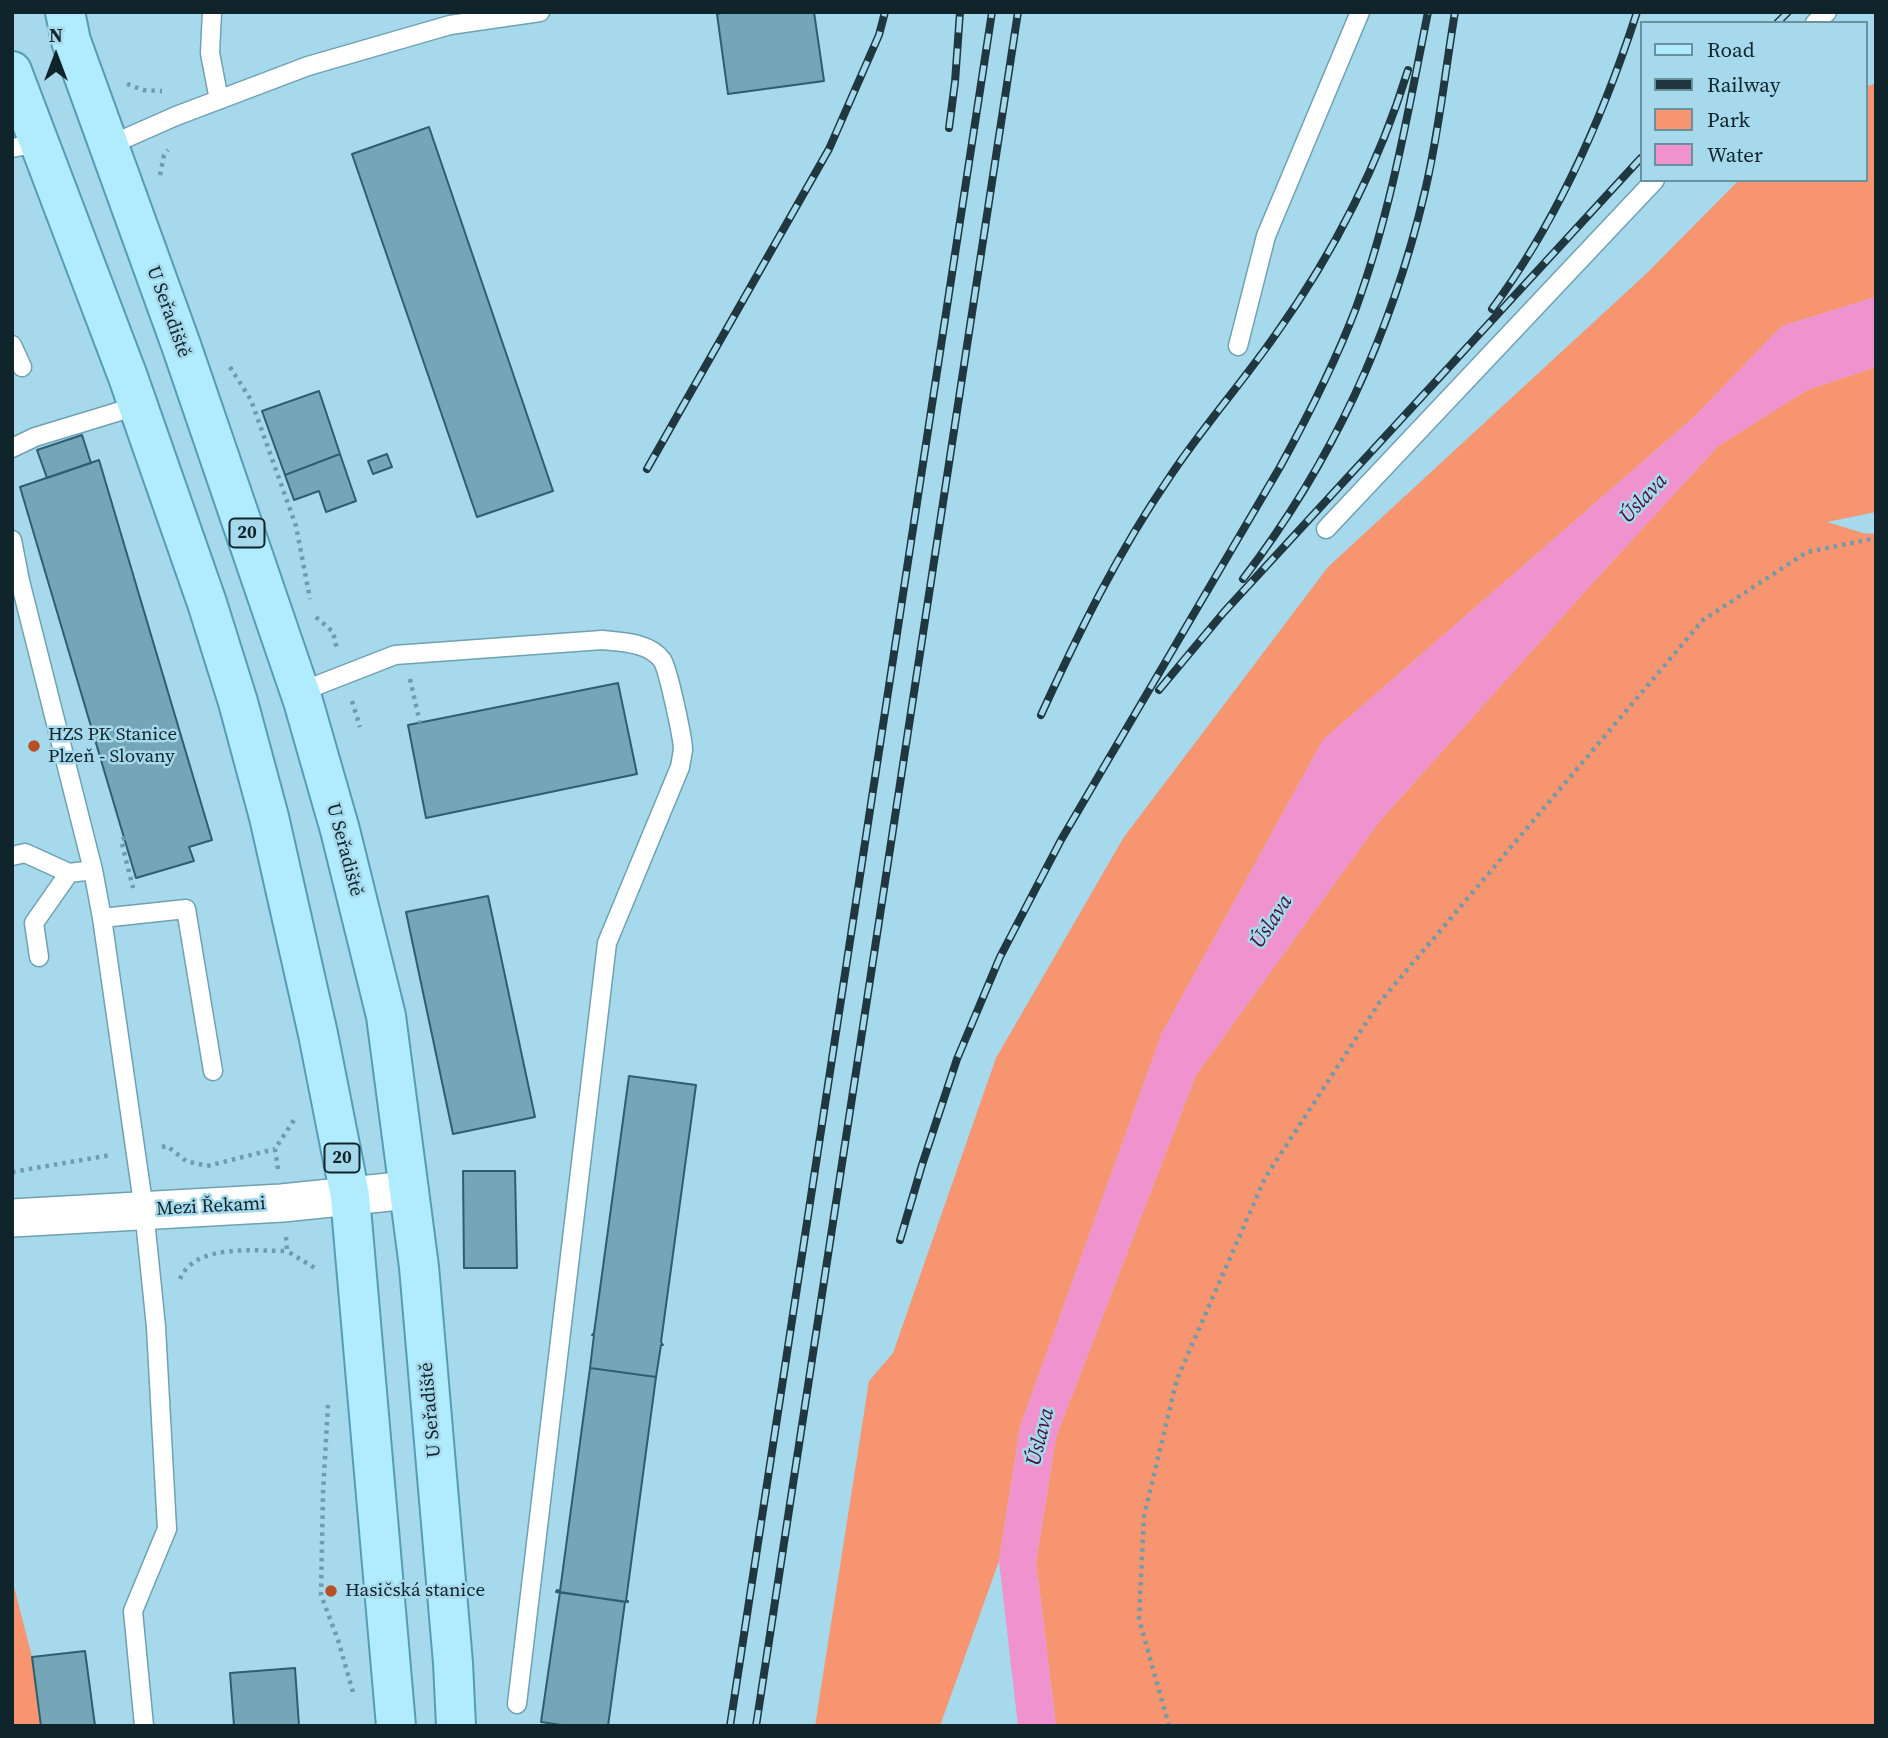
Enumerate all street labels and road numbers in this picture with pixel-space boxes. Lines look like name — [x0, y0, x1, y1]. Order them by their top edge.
street label: U Seřadiště — [141, 263, 195, 361]
road number: 20 — [230, 518, 264, 548]
street label: U Seřadiště — [321, 801, 367, 899]
road number: 20 — [324, 1143, 360, 1172]
street label: Mezi Řekami — [156, 1193, 266, 1221]
street label: U Seřadiště — [415, 1361, 447, 1459]

